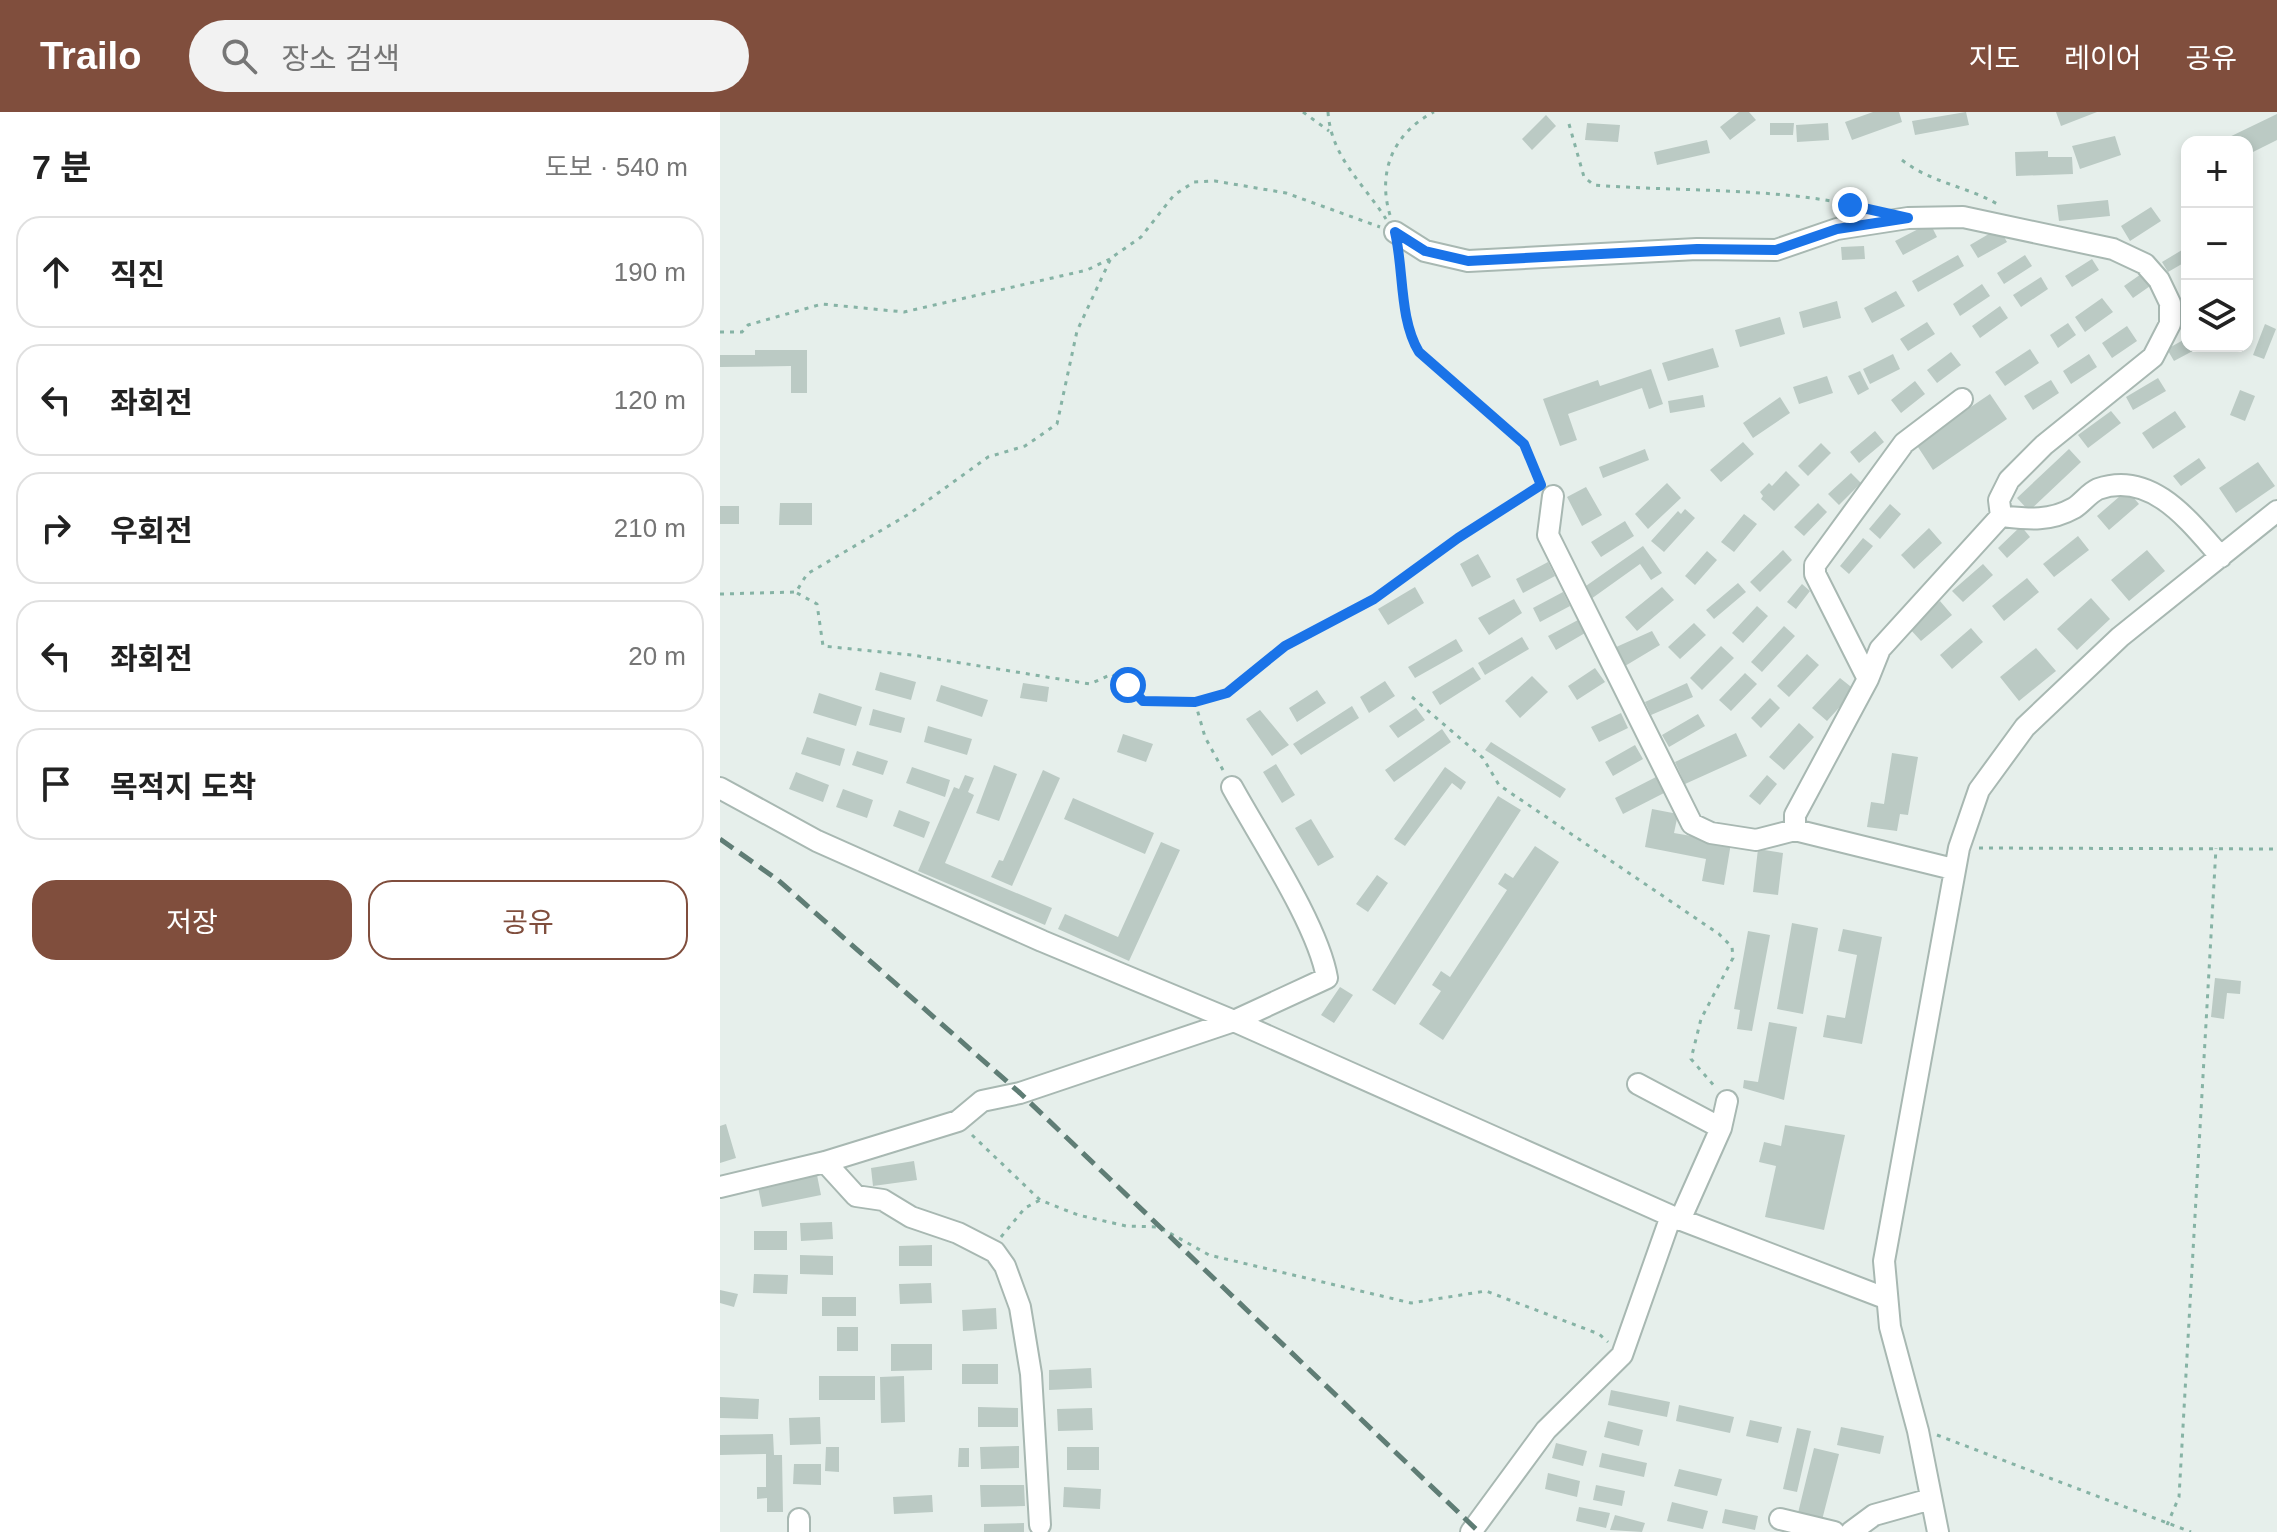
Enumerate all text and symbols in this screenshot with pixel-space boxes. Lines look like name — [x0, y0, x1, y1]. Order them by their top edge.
search box — [189, 20, 749, 92]
icon: search — [217, 34, 261, 78]
text: Trailo — [40, 35, 141, 77]
text: 장소 검색 — [281, 42, 400, 75]
text: 지도 — [1969, 43, 2020, 74]
text: 레이어 — [2064, 43, 2141, 74]
text: 공유 — [2185, 43, 2237, 74]
map controls — [2181, 136, 2253, 352]
button: + — [2181, 136, 2253, 208]
text: 7 분 — [32, 148, 92, 186]
text: 도보 · 540 m — [545, 152, 688, 182]
route end — [1832, 187, 1868, 223]
button: − — [2181, 208, 2253, 280]
icon: ahead — [34, 250, 78, 294]
text: 190 m — [614, 257, 686, 287]
text: 직진 — [110, 258, 165, 291]
button: layers — [2181, 280, 2253, 352]
icon: left — [34, 378, 78, 422]
text: 120 m — [614, 385, 686, 415]
text: 좌회전 — [110, 386, 193, 419]
icon: right — [34, 506, 78, 550]
text: 210 m — [614, 513, 686, 543]
text: 우회전 — [110, 514, 193, 547]
icon: left — [34, 634, 78, 678]
text: 20 m — [628, 641, 686, 671]
text: 좌회전 — [110, 642, 193, 675]
route start — [1110, 667, 1146, 703]
icon: arrive — [34, 762, 78, 806]
text: 목적지 도착 — [110, 770, 256, 803]
button: 저장 — [32, 880, 352, 960]
button: 공유 — [368, 880, 688, 960]

